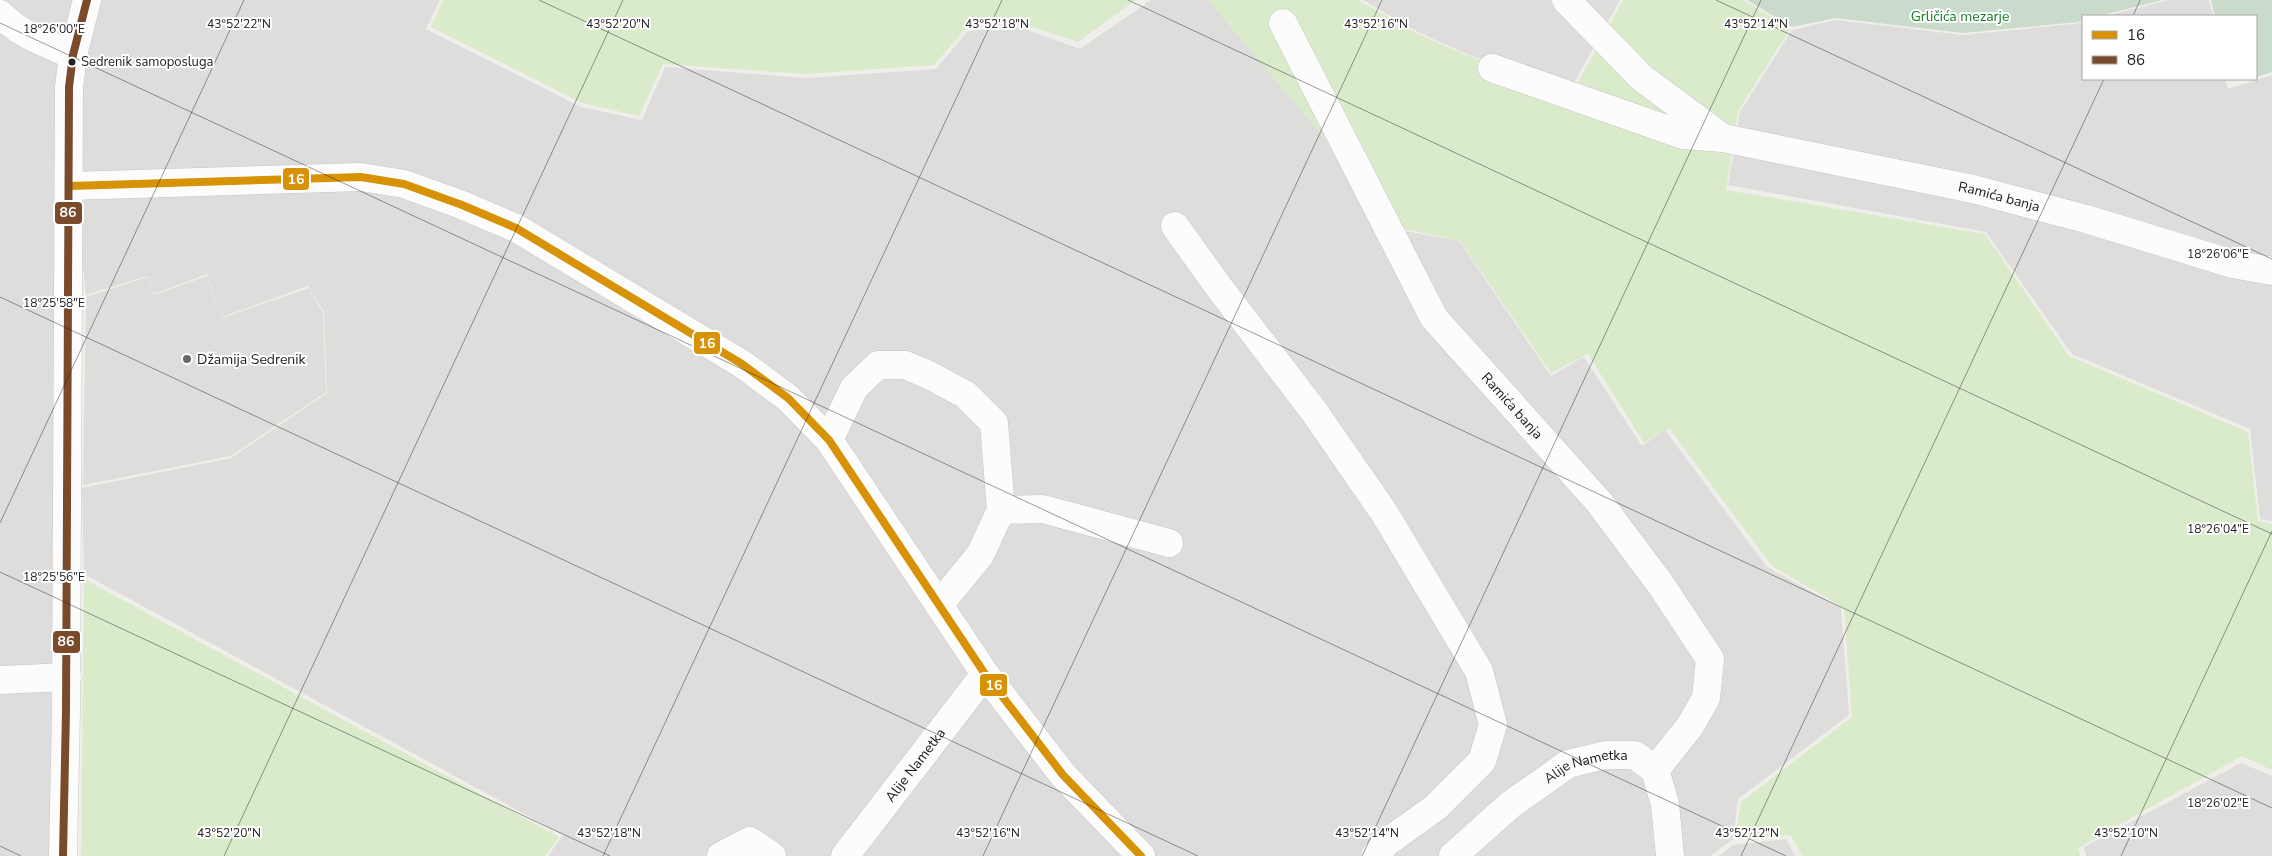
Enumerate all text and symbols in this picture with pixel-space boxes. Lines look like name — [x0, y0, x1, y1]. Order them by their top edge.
park label: Grličića mezarje — [1911, 7, 2009, 26]
legend — [2082, 15, 2257, 80]
text: 43°52'22"N — [207, 16, 271, 32]
text: 43°52'20"N — [586, 16, 650, 32]
text: 43°52'18"N — [965, 16, 1029, 32]
text: 43°52'16"N — [1344, 16, 1408, 32]
text: 43°52'14"N — [1724, 16, 1788, 32]
text: 18°26'00"E — [23, 21, 85, 37]
text: 16 — [2127, 25, 2145, 45]
text: 86 — [2127, 50, 2145, 70]
place label: Sedrenik samoposluga — [81, 53, 213, 71]
marker: Sedrenik samoposluga — [67, 57, 77, 67]
line badge: 16 — [282, 167, 310, 191]
text: 16 — [288, 170, 304, 189]
street label: Ramića banja — [1957, 177, 2042, 216]
line badge: 86 — [54, 201, 83, 225]
text: 86 — [60, 203, 76, 222]
text: 18°26'06"E — [2187, 246, 2249, 262]
text: 18°25'58"E — [23, 295, 85, 311]
line badge: 16 — [693, 331, 721, 355]
text: 16 — [699, 334, 715, 353]
place label: Džamija Sedrenik — [197, 350, 307, 369]
marker: Džamija Sedrenik — [181, 353, 193, 365]
street label: Ramića banja — [1477, 368, 1548, 443]
text: 18°26'04"E — [2187, 521, 2249, 537]
text: 18°25'56"E — [23, 569, 85, 585]
line badge: 86 — [52, 630, 81, 654]
text: 86 — [58, 632, 74, 651]
line badge: 16 — [979, 673, 1008, 697]
text: 16 — [986, 676, 1002, 695]
street label: Alije Nametka — [881, 724, 950, 806]
street label: Alije Nametka — [1540, 745, 1628, 788]
text: 18°26'02"E — [2187, 795, 2249, 811]
text: 43°52'20"N — [197, 825, 261, 841]
text: 43°52'18"N — [577, 825, 641, 841]
text: 43°52'16"N — [956, 825, 1020, 841]
text: 43°52'14"N — [1335, 825, 1399, 841]
text: 43°52'12"N — [1715, 825, 1779, 841]
text: 43°52'10"N — [2094, 825, 2158, 841]

